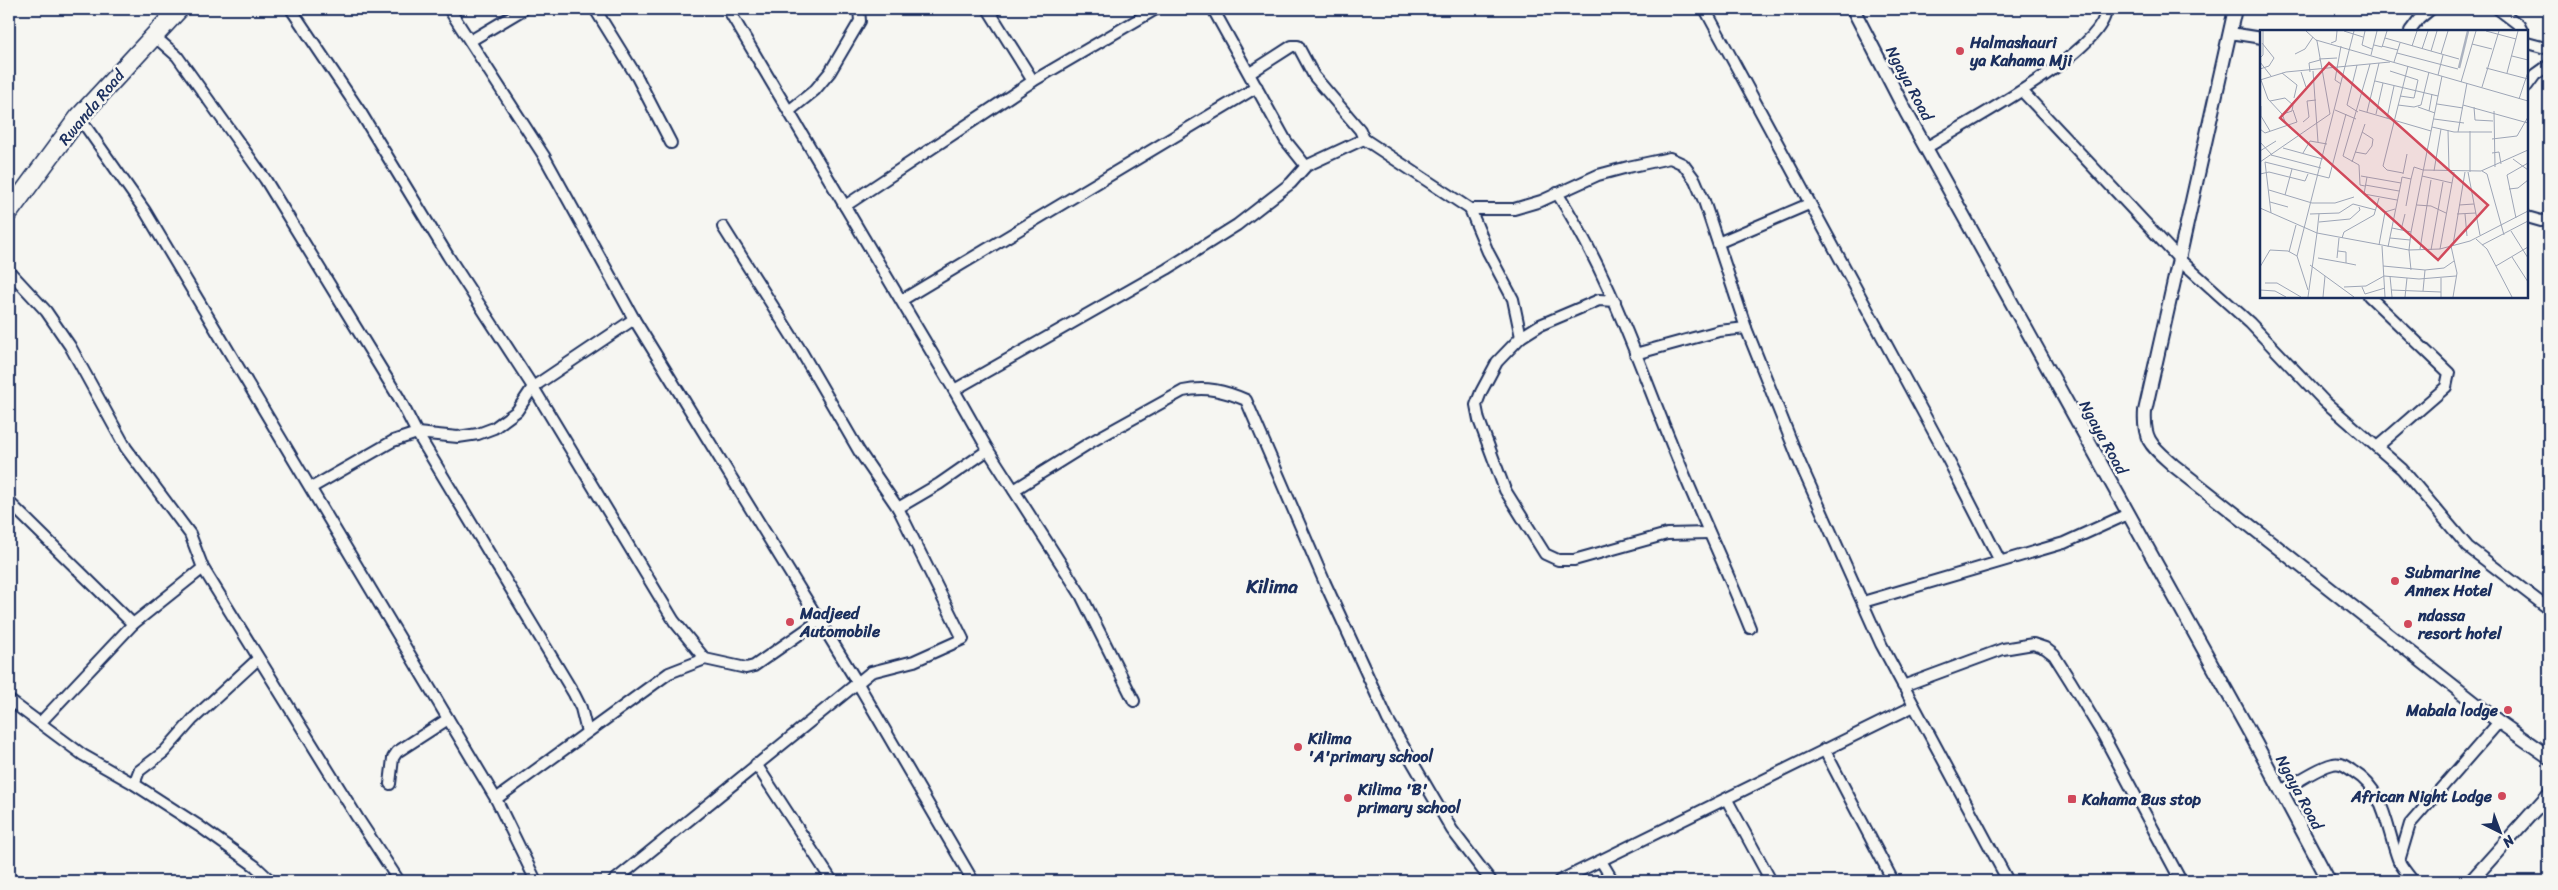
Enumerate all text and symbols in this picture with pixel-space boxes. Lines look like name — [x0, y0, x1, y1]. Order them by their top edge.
place label: Halmashauri ya Kahama Mji — [1969, 28, 2073, 75]
inset map — [2260, 30, 2528, 298]
street label: Ngaya Road — [1878, 40, 1942, 128]
marker: Halmashauri ya Kahama Mji — [1954, 45, 1966, 57]
street label: Rwanda Road — [51, 62, 133, 152]
street label: Ngaya Road — [2071, 394, 2137, 481]
place label: Submarine Annex Hotel — [2404, 558, 2493, 605]
district label: Kilima — [1245, 570, 1298, 603]
marker: Submarine Annex Hotel — [2389, 575, 2401, 587]
place label: Madjeed Automobile — [799, 599, 881, 646]
place label: ndassa resort hotel — [2417, 601, 2503, 648]
marker: Madjeed Automobile — [784, 616, 796, 628]
marker: ndassa resort hotel — [2402, 618, 2414, 630]
place label: Mabala lodge — [2405, 696, 2499, 725]
marker: Mabala lodge — [2502, 704, 2514, 716]
place label: Kilima 'A'primary school — [1307, 724, 1434, 771]
marker: Kilima 'A'primary school — [1292, 741, 1304, 753]
street label: Ngaya Road — [2268, 749, 2332, 837]
place label: Kilima 'B' primary school — [1357, 775, 1462, 822]
place label: African Night Lodge — [2350, 782, 2493, 811]
place label: Kahama Bus stop — [2081, 785, 2202, 814]
marker: African Night Lodge — [2496, 790, 2508, 802]
marker: Kilima 'B' primary school — [1342, 792, 1354, 804]
marker: Kahama Bus stop — [2066, 793, 2078, 805]
north arrow — [2476, 808, 2526, 858]
text: N — [2496, 828, 2521, 854]

